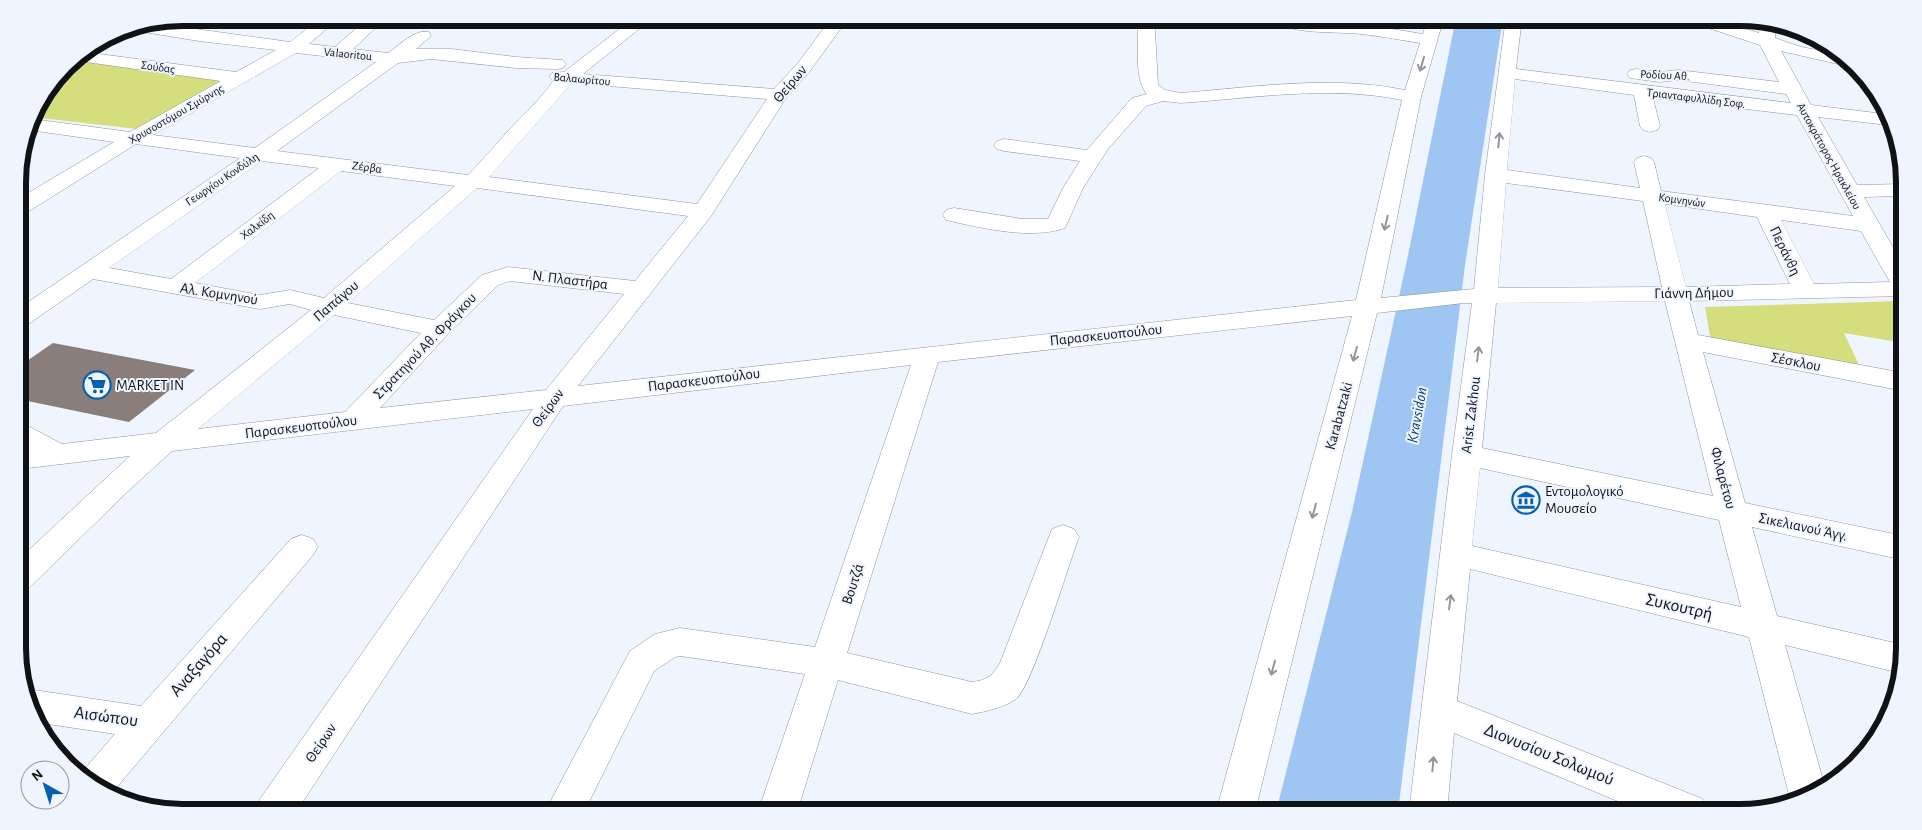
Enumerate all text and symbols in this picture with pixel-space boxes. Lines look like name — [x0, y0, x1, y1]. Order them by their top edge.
street label: Valaoritou — [323, 46, 373, 62]
one-way arrow — [1416, 56, 1426, 72]
street label: Σούδας — [140, 59, 176, 76]
street label: Θείρων — [770, 63, 810, 105]
street label: Ροδίου Αθ. — [1640, 68, 1690, 82]
street label: Βαλαωρίτου — [553, 71, 611, 87]
street label: Χρυσοστόμου Σμύρνης — [126, 82, 226, 147]
street label: Τριανταφυλλίδη Σοφ. — [1646, 86, 1746, 110]
street label: Αυτοκράτορος Ηρακλείου — [1794, 101, 1863, 212]
one-way arrow — [1494, 132, 1504, 148]
street label: Γεωργίου Κονδύλη — [183, 150, 261, 208]
street label: Ζέρβα — [351, 159, 383, 175]
street label: Κομνηνών — [1658, 191, 1706, 209]
street label: Χαλκίδη — [238, 209, 276, 241]
one-way arrow — [1381, 214, 1390, 230]
street label: Περάνθη — [1767, 224, 1803, 278]
street label: Ν. Πλαστήρα — [531, 268, 609, 292]
street label: Παπάγου — [311, 277, 361, 325]
street label: Αλ. Κομνηνού — [179, 280, 259, 308]
street label: Γιάννη Δήμου — [1654, 285, 1734, 301]
street label: Στρατηγού Αθ. Φράγκου — [371, 290, 479, 402]
street label: Παρασκευοπούλου — [1049, 322, 1163, 348]
one-way arrow — [1350, 345, 1359, 361]
one-way arrow — [1473, 346, 1483, 362]
street label: Σέσκλου — [1770, 350, 1822, 374]
street label: Παρασκευοπούλου — [647, 366, 761, 394]
supermarket icon: MARKET IN — [82, 370, 112, 400]
street label: Arist. Zakhou — [1459, 375, 1483, 454]
place label: MARKET IN — [116, 378, 184, 393]
street label: Karabatzaki — [1323, 381, 1355, 451]
street label: Θείρων — [529, 386, 567, 430]
water label: Kravsidon — [1404, 386, 1430, 444]
street label: Παρασκευοπούλου — [244, 413, 358, 441]
street label: Φιλαρέτου — [1708, 445, 1738, 511]
place label: Εντομολογικό Mουσείο — [1545, 484, 1623, 516]
museum icon: Εντομολογικό Mουσείο — [1511, 485, 1541, 515]
one-way arrow — [1309, 503, 1318, 519]
street label: Σικελιανού Άγγ. — [1757, 510, 1849, 544]
street label: Βουτζά — [839, 562, 867, 606]
street label: Συκουτρή — [1644, 591, 1714, 623]
one-way arrow — [1445, 594, 1455, 610]
street label: Αναξαγόρα — [167, 630, 231, 700]
one-way arrow — [1268, 660, 1278, 676]
street label: Αισώπου — [73, 704, 139, 730]
street label: Διονυσίου Σολωμού — [1481, 720, 1617, 789]
street label: Θείρων — [303, 721, 339, 765]
one-way arrow — [1428, 756, 1438, 772]
north arrow — [20, 760, 70, 810]
text: N — [29, 767, 46, 784]

